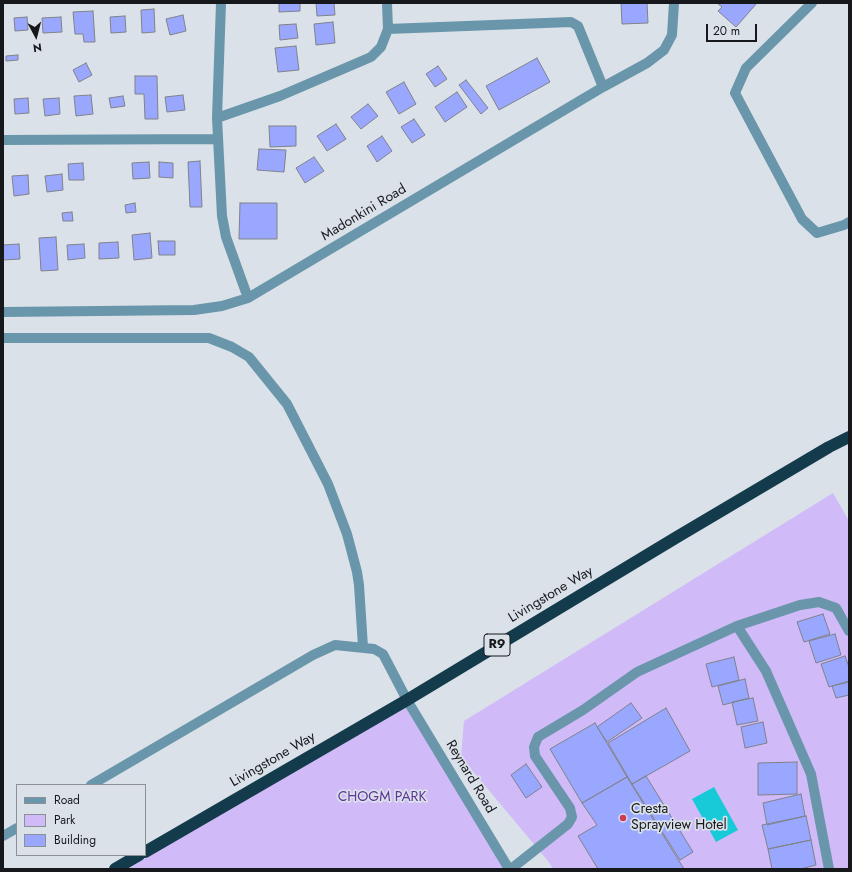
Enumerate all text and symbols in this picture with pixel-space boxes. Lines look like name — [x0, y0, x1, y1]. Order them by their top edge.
north arrow — [16, 16, 56, 56]
scale bar — [708, 16, 759, 42]
text: 20 m — [713, 22, 740, 40]
text: N — [32, 39, 43, 56]
street label: Madonkini Road — [318, 181, 410, 245]
street label: Livingstone Way — [506, 563, 596, 627]
road number: R9 — [484, 634, 510, 656]
street label: Livingstone Way — [227, 729, 319, 791]
street label: Reynard Road — [442, 737, 498, 817]
legend — [16, 784, 146, 856]
park label: CHOGM PARK — [338, 790, 426, 806]
text: Road — [54, 791, 80, 809]
place label: Cresta Sprayview Hotel — [631, 802, 727, 834]
text: Park — [54, 811, 75, 829]
marker: Cresta Sprayview Hotel — [618, 813, 628, 823]
text: Building — [54, 831, 96, 849]

